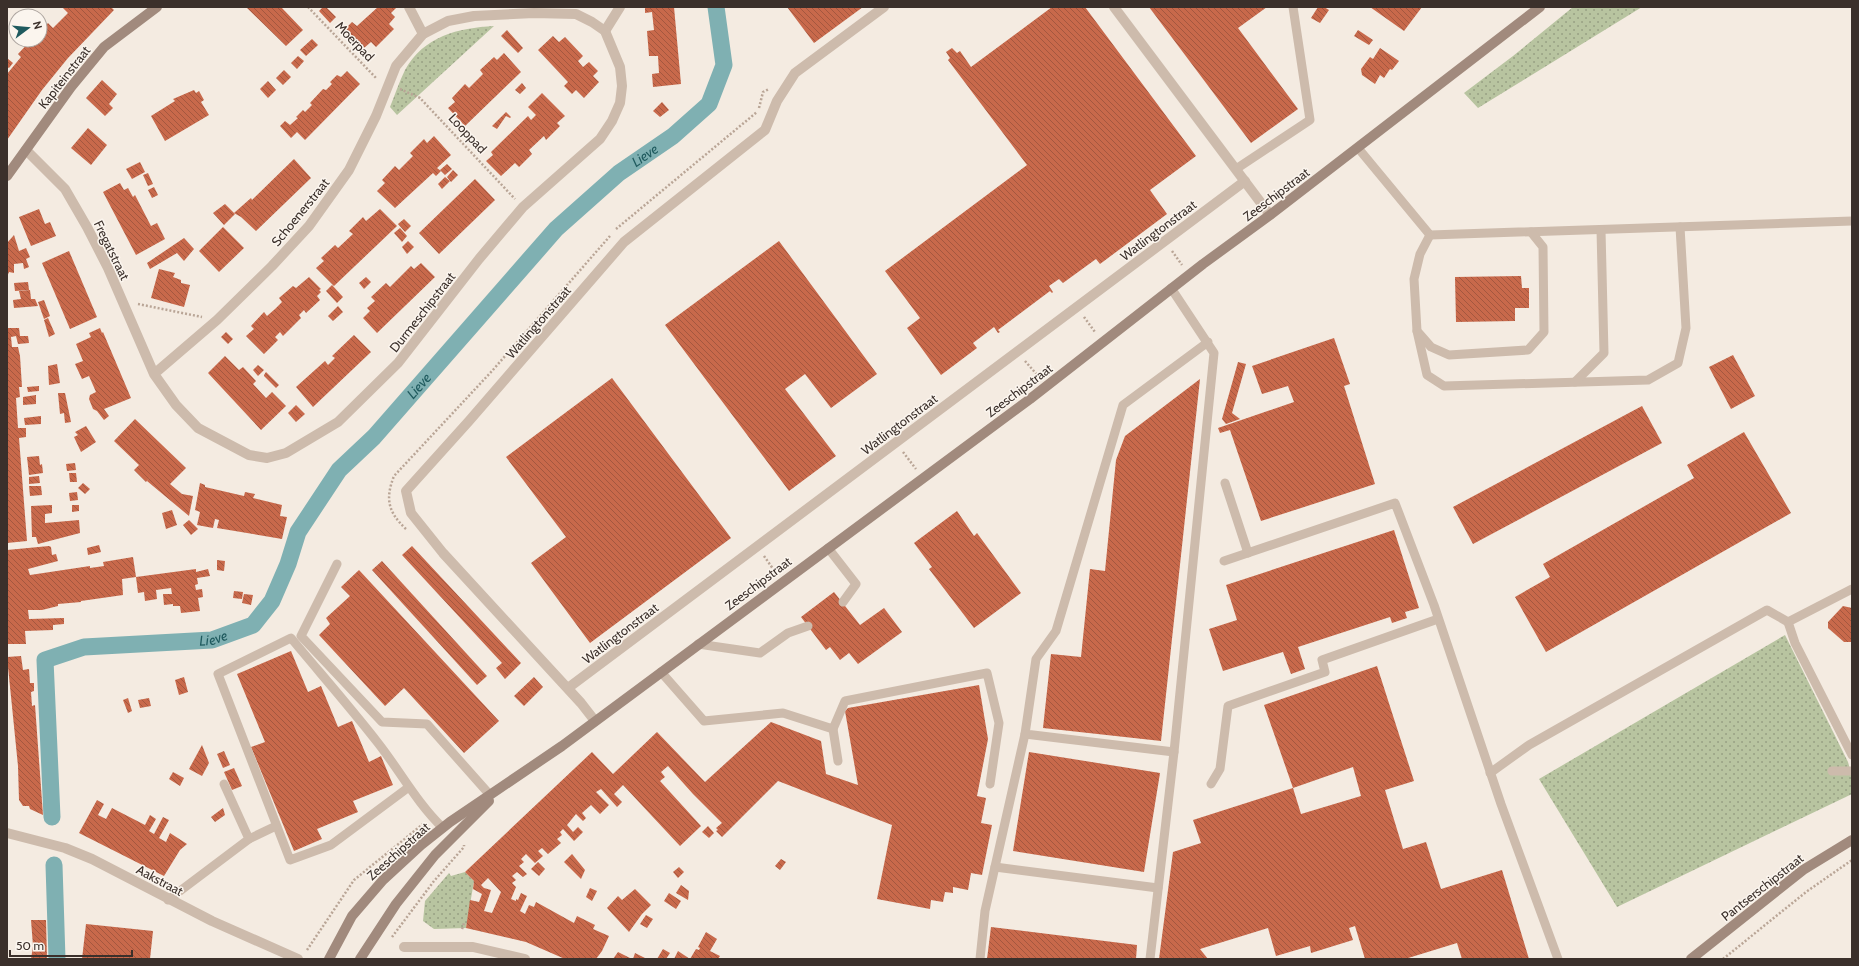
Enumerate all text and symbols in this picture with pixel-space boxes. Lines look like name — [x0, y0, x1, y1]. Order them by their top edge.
north arrow — [8, 8, 48, 48]
street label: Moerpad — [332, 18, 378, 64]
text: N — [30, 20, 45, 31]
street label: Kapiteinstraat — [35, 42, 94, 112]
street label: Looppad — [446, 110, 490, 156]
water label: Lieve — [628, 139, 662, 171]
street label: Zeeschipstraat — [1240, 163, 1313, 224]
street label: Schoenerstraat — [268, 174, 333, 249]
street label: Watlingtonstraat — [1117, 196, 1200, 264]
street label: Fregatstraat — [91, 218, 134, 283]
street label: Durmeschipstraat — [386, 268, 459, 355]
street label: Watlingtonstraat — [502, 282, 574, 362]
street label: Zeeschipstraat — [983, 359, 1056, 420]
water label: Lieve — [403, 369, 435, 402]
street label: Watlingtonstraat — [858, 390, 941, 458]
street label: Zeeschipstraat — [722, 552, 795, 613]
street label: Watlingtonstraat — [579, 599, 662, 667]
water label: Lieve — [199, 626, 230, 650]
street label: Zeeschipstraat — [363, 818, 433, 883]
street label: Pantserschipstraat — [1718, 850, 1807, 924]
street label: Aakstraat — [134, 861, 187, 899]
scale bar — [10, 932, 132, 958]
text: 50 m — [16, 938, 44, 953]

